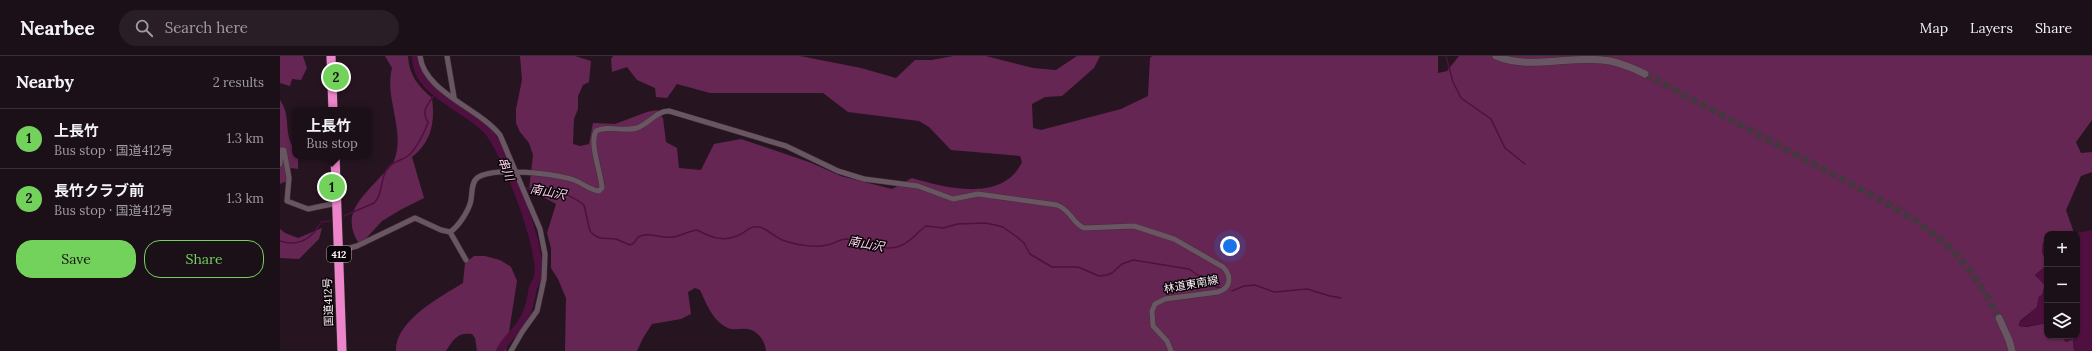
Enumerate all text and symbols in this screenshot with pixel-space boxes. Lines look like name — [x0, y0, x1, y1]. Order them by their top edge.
search box — [119, 10, 399, 46]
text: Nearbee — [20, 16, 95, 40]
icon: search — [133, 17, 155, 39]
text: Search here — [165, 18, 248, 37]
text: Map — [1920, 19, 1948, 37]
text: Layers — [1970, 19, 2013, 37]
text: Share — [2035, 19, 2072, 37]
pin: 2 — [323, 62, 349, 92]
text: Nearby — [16, 71, 74, 93]
text: 2 results — [213, 74, 264, 91]
popup — [292, 107, 372, 159]
text: 上長竹 — [306, 116, 351, 135]
text: 上長竹 — [54, 121, 99, 140]
text: 1 — [26, 130, 32, 147]
text: 1.3 km — [227, 130, 264, 147]
text: Bus stop — [306, 135, 358, 152]
text: Bus stop · 国道412号 — [54, 142, 173, 159]
water label: 串川 — [495, 155, 518, 185]
pin: 1 — [319, 172, 345, 202]
text: 長竹クラブ前 — [54, 181, 144, 200]
water label: 南山沢 — [529, 181, 569, 202]
text: 2 — [26, 190, 32, 207]
text: 1.3 km — [227, 190, 264, 207]
text: Bus stop · 国道412号 — [54, 202, 173, 219]
map controls — [2044, 231, 2080, 339]
button: + — [2044, 231, 2080, 267]
water label: 南山沢 — [847, 233, 887, 254]
your location — [1220, 236, 1240, 256]
button: Save — [16, 240, 136, 278]
button: Share — [144, 240, 264, 278]
road number: 412 — [327, 246, 351, 262]
button: − — [2044, 267, 2080, 303]
street label: 林道東南線 — [1163, 272, 1219, 296]
street label: 国道412号 — [320, 277, 336, 327]
button: layers — [2044, 303, 2080, 339]

